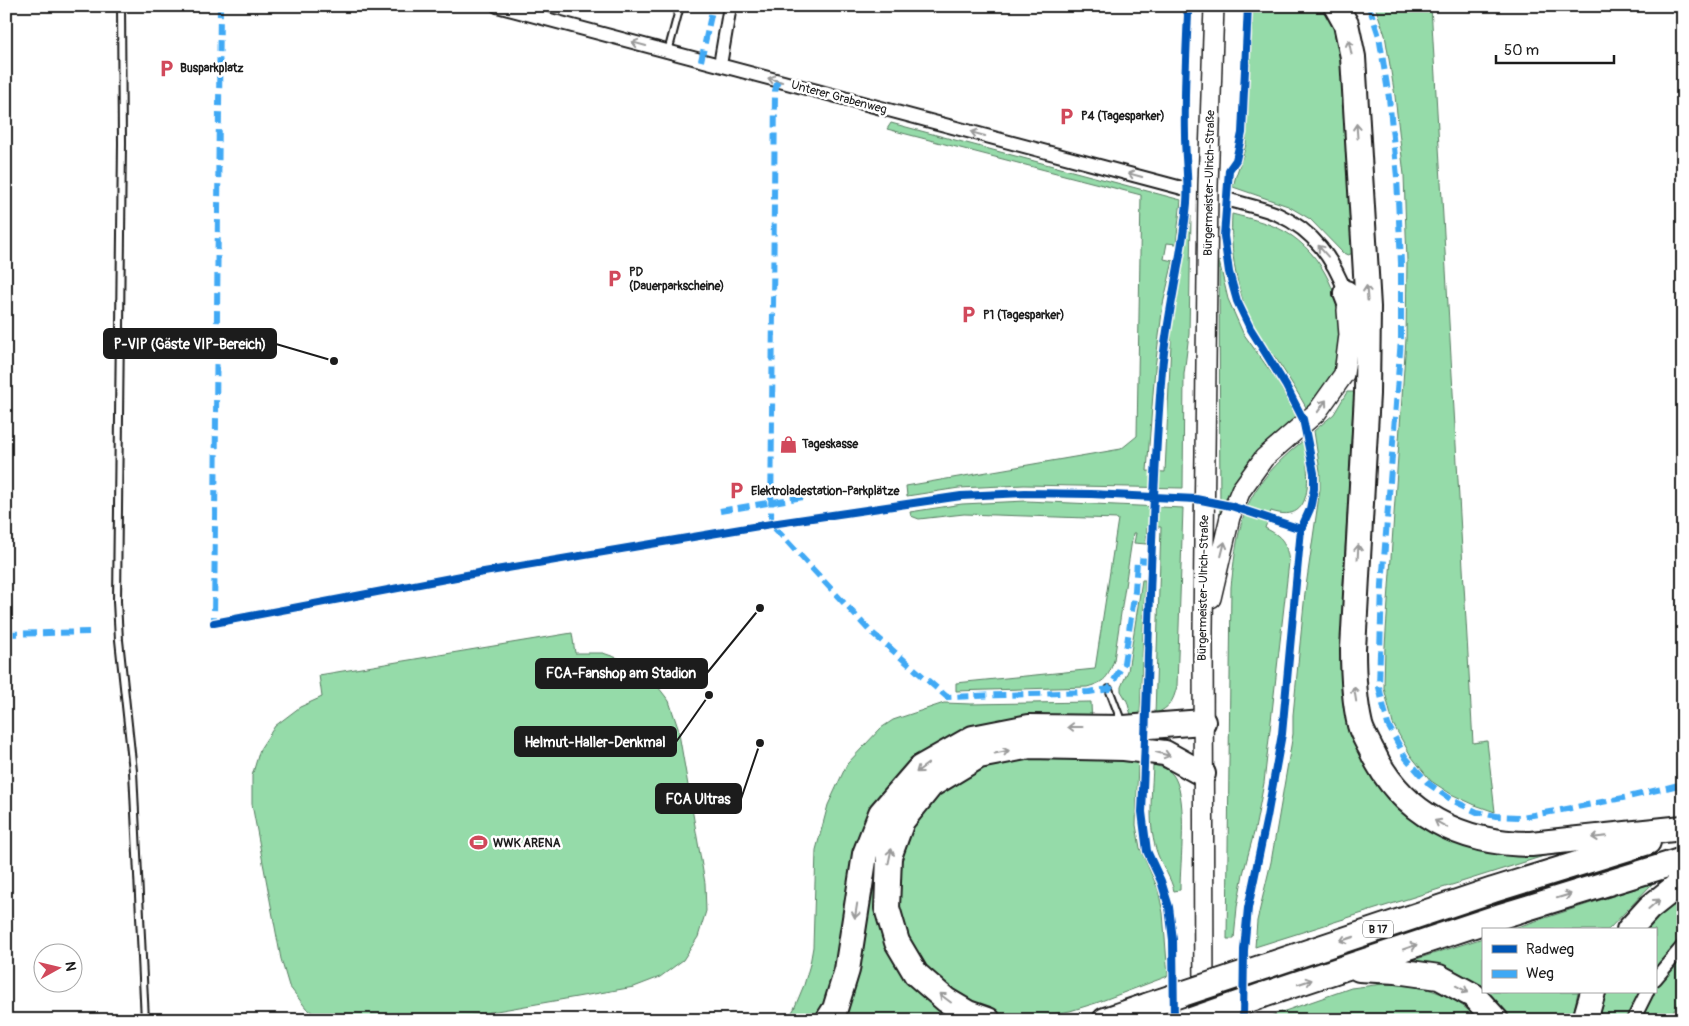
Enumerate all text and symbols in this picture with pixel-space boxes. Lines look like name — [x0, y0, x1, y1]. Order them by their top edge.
scale bar — [1496, 32, 1614, 64]
one-way arrow — [631, 39, 647, 49]
one-way arrow — [1345, 39, 1355, 55]
text: 50 m — [1504, 41, 1539, 60]
parking icon: Busparkplatz — [156, 58, 176, 78]
place label: Busparkplatz — [180, 61, 244, 76]
one-way arrow — [767, 74, 783, 84]
street label: Unterer Grabenweg — [789, 77, 888, 117]
parking icon: P4 (Tagesparker) — [1057, 106, 1077, 126]
place label: P4 (Tagesparker) — [1081, 109, 1165, 124]
street label: Bürgermeister-Ulrich-Straße — [1201, 110, 1218, 256]
one-way arrow — [1353, 123, 1362, 139]
one-way arrow — [970, 129, 986, 138]
one-way arrow — [1128, 170, 1144, 179]
one-way arrow — [1318, 244, 1329, 257]
place label: PD (Dauerparkscheine) — [629, 265, 724, 294]
parking icon: PD (Dauerparkscheine) — [605, 269, 625, 289]
one-way arrow — [1363, 285, 1372, 301]
parking icon: P1 (Tagesparker) — [959, 305, 979, 325]
place label: P1 (Tagesparker) — [983, 308, 1065, 323]
callout: P-VIP (Gäste VIP-Bereich) — [104, 329, 276, 358]
text: P-VIP (Gäste VIP-Bereich) — [114, 336, 266, 353]
one-way arrow — [1317, 399, 1327, 413]
shop icon: Tageskasse — [778, 434, 798, 454]
place label: Tageskasse — [801, 437, 859, 452]
parking icon: Elektroladestation-Parkplätze — [727, 481, 747, 501]
place label: Elektroladestation-Parkplätze — [751, 484, 900, 499]
street label: Bürgermeister-Ulrich-Straße — [1195, 515, 1212, 661]
one-way arrow — [1219, 542, 1228, 558]
one-way arrow — [1354, 544, 1363, 560]
callout: FCA-Fanshop am Stadion — [536, 659, 707, 688]
text: FCA-Fanshop am Stadion — [546, 665, 696, 682]
one-way arrow — [1349, 686, 1359, 702]
one-way arrow — [1067, 722, 1084, 732]
callout: Helmut-Haller-Denkmal — [515, 727, 676, 756]
text: Helmut-Haller-Denkmal — [525, 734, 665, 751]
one-way arrow — [993, 746, 1009, 756]
one-way arrow — [1155, 750, 1171, 760]
one-way arrow — [916, 763, 929, 774]
callout: FCA Ultras — [656, 784, 741, 813]
text: FCA Ultras — [665, 791, 731, 808]
one-way arrow — [1433, 819, 1448, 829]
one-way arrow — [1592, 832, 1608, 842]
sports icon: WWK ARENA — [469, 833, 489, 853]
place label: WWK ARENA — [493, 836, 561, 851]
one-way arrow — [886, 848, 896, 864]
one-way arrow — [1556, 891, 1571, 900]
one-way arrow — [1648, 898, 1661, 910]
one-way arrow — [851, 902, 861, 918]
road number: B 17 — [1363, 921, 1393, 938]
legend — [1482, 928, 1656, 994]
one-way arrow — [1340, 935, 1356, 944]
text: Radweg — [1526, 940, 1574, 959]
one-way arrow — [1401, 941, 1417, 951]
north arrow — [32, 944, 82, 994]
text: N — [61, 960, 79, 972]
text: Weg — [1526, 964, 1554, 983]
one-way arrow — [1297, 976, 1313, 986]
one-way arrow — [1454, 985, 1469, 994]
one-way arrow — [938, 993, 952, 1003]

